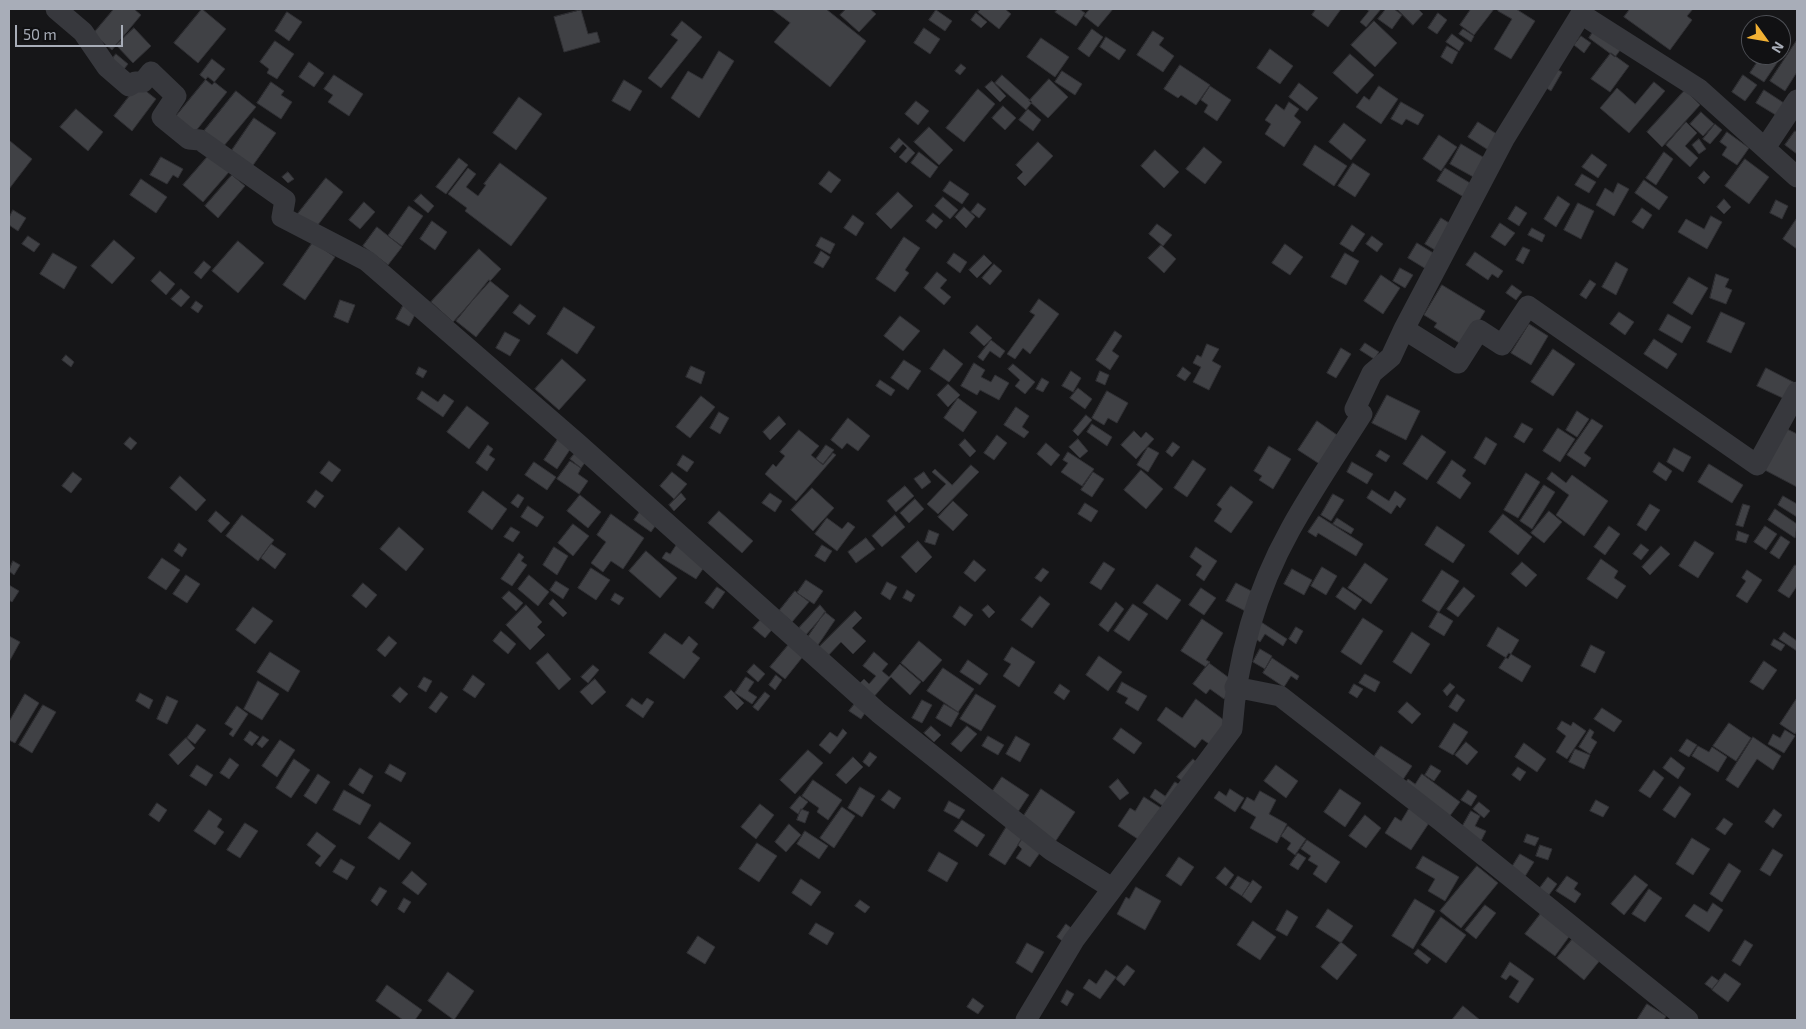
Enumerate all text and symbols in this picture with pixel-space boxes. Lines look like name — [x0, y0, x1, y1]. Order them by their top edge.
scale bar — [18, 15, 125, 47]
north arrow — [1741, 15, 1791, 65]
text: 50 m — [23, 25, 57, 43]
text: N — [1768, 39, 1788, 56]

